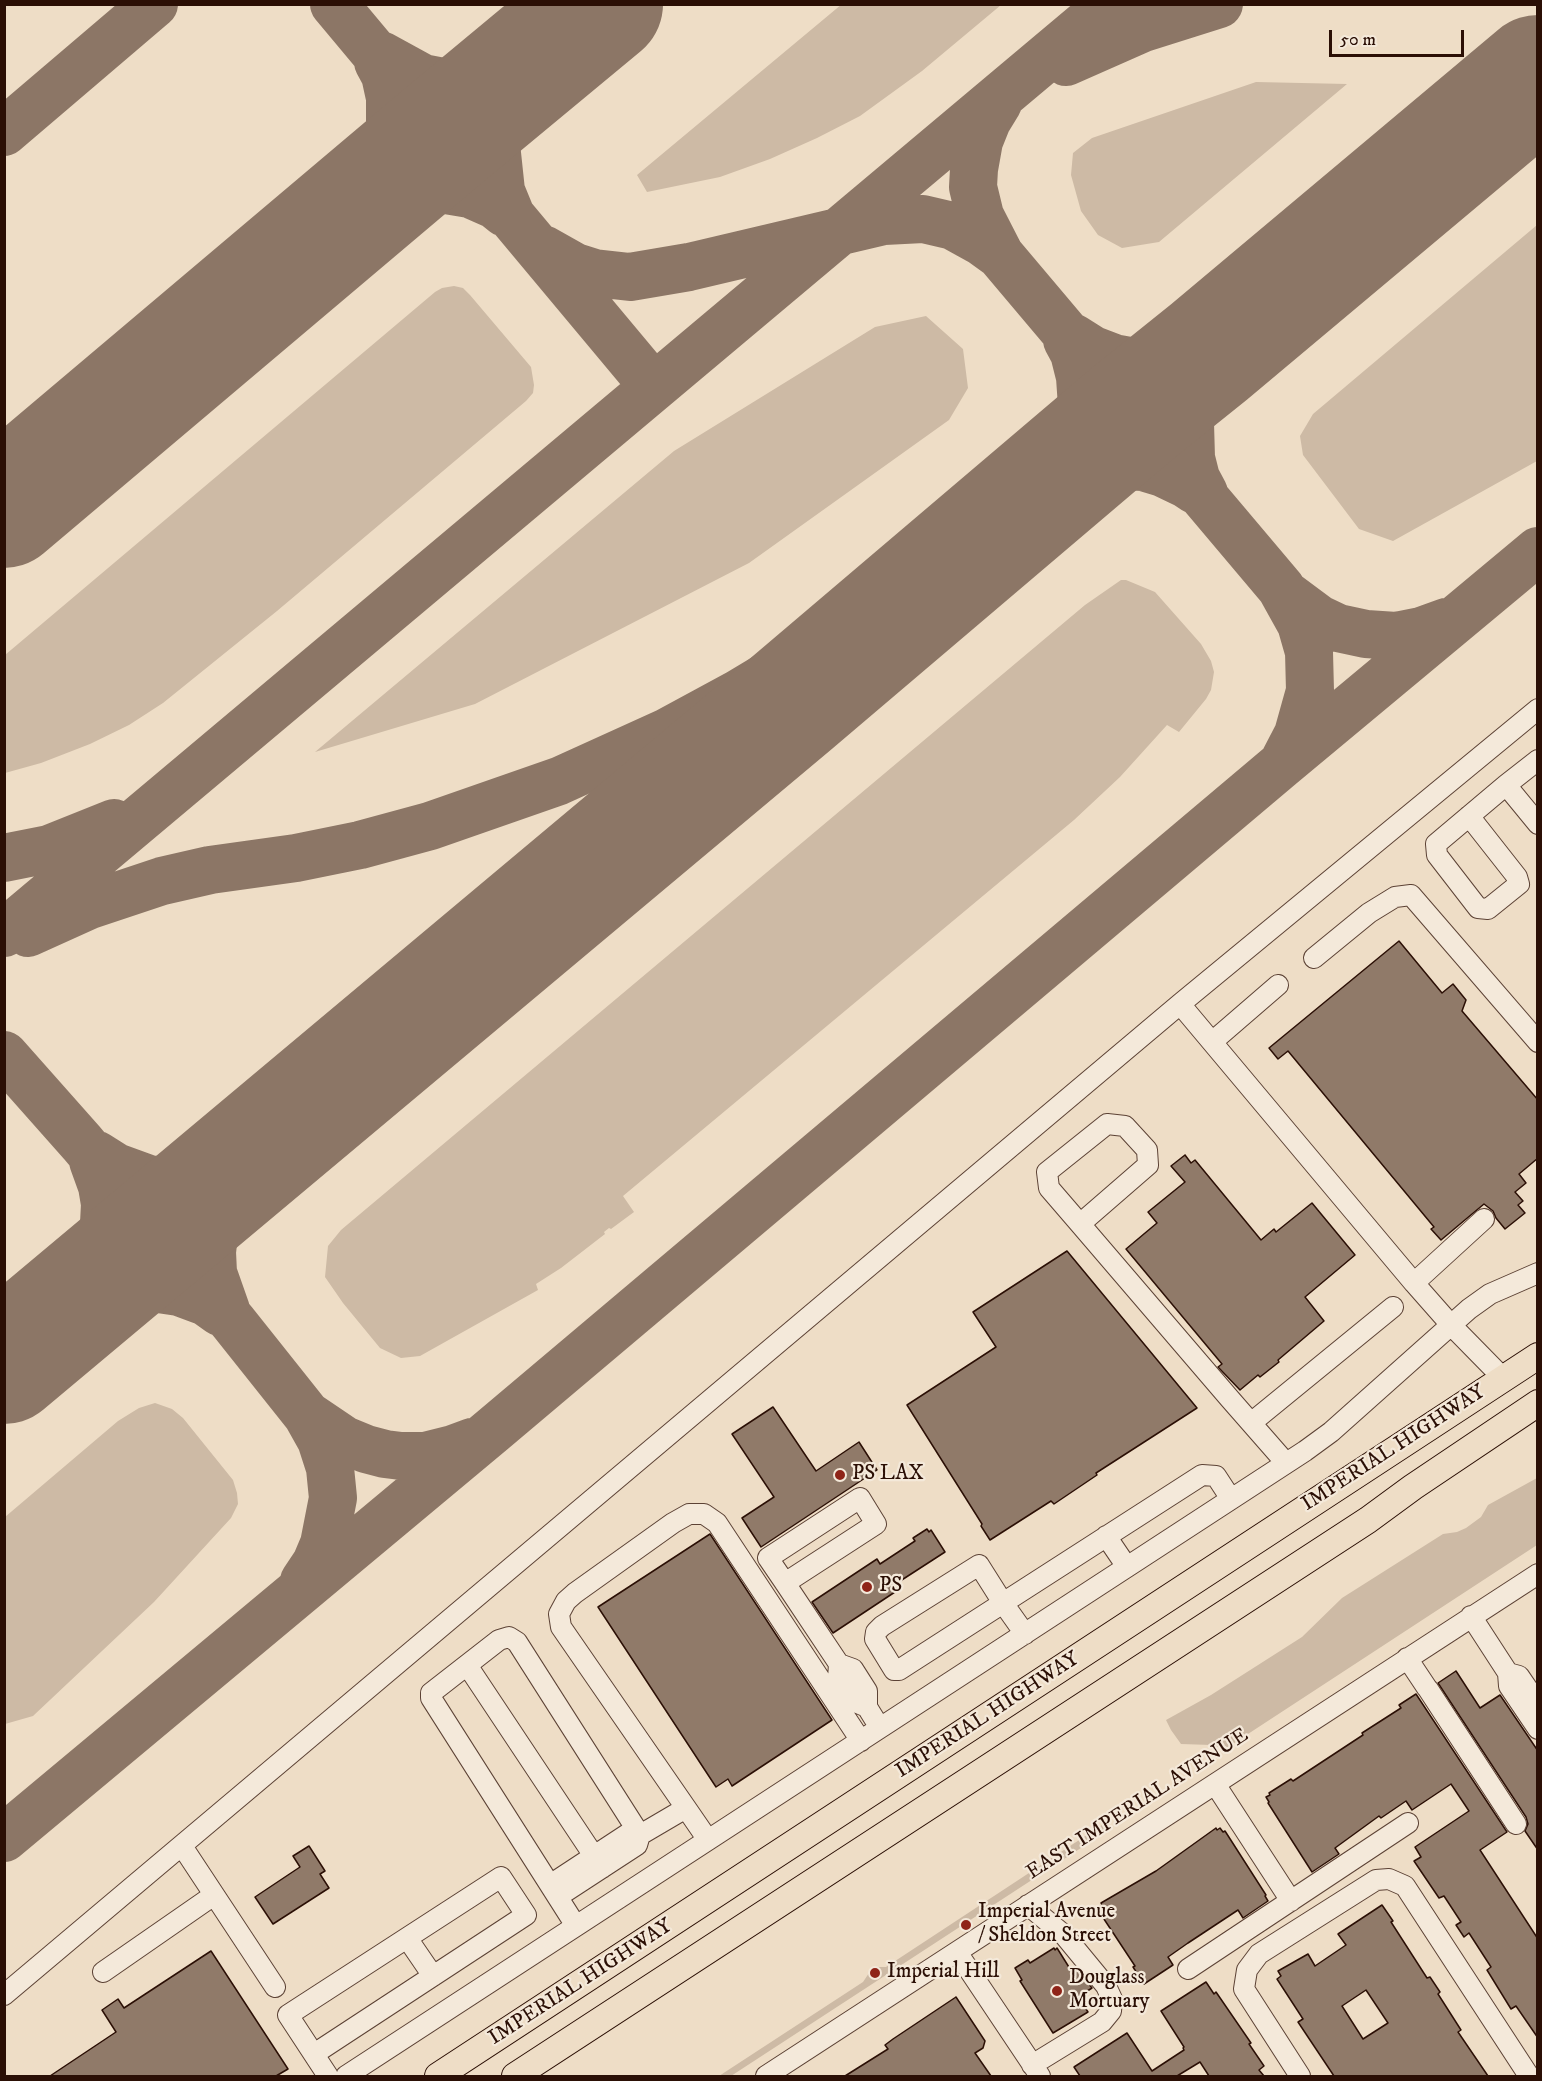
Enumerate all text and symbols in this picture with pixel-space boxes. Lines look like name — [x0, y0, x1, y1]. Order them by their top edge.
scale bar — [1332, 18, 1467, 56]
text: 50 m — [1340, 29, 1376, 51]
street label: IMPERIAL HIGHWAY — [1298, 1380, 1490, 1518]
place label: PS LAX — [852, 1462, 924, 1488]
marker: PS LAX — [833, 1468, 847, 1482]
place label: PS — [879, 1574, 902, 1600]
marker: PS — [860, 1580, 874, 1594]
street label: IMPERIAL HIGHWAY — [892, 1647, 1084, 1785]
street label: EAST IMPERIAL AVENUE — [1022, 1724, 1254, 1886]
place label: Imperial Avenue / Sheldon Street — [978, 1900, 1115, 1950]
street label: IMPERIAL HIGHWAY — [485, 1914, 677, 2052]
marker: Imperial Avenue / Sheldon Street — [959, 1918, 973, 1932]
place label: Imperial Hill — [887, 1960, 999, 1986]
marker: Imperial Hill — [868, 1966, 882, 1980]
place label: Douglass Mortuary — [1069, 1966, 1149, 2016]
marker: Douglass Mortuary — [1050, 1984, 1064, 1998]

